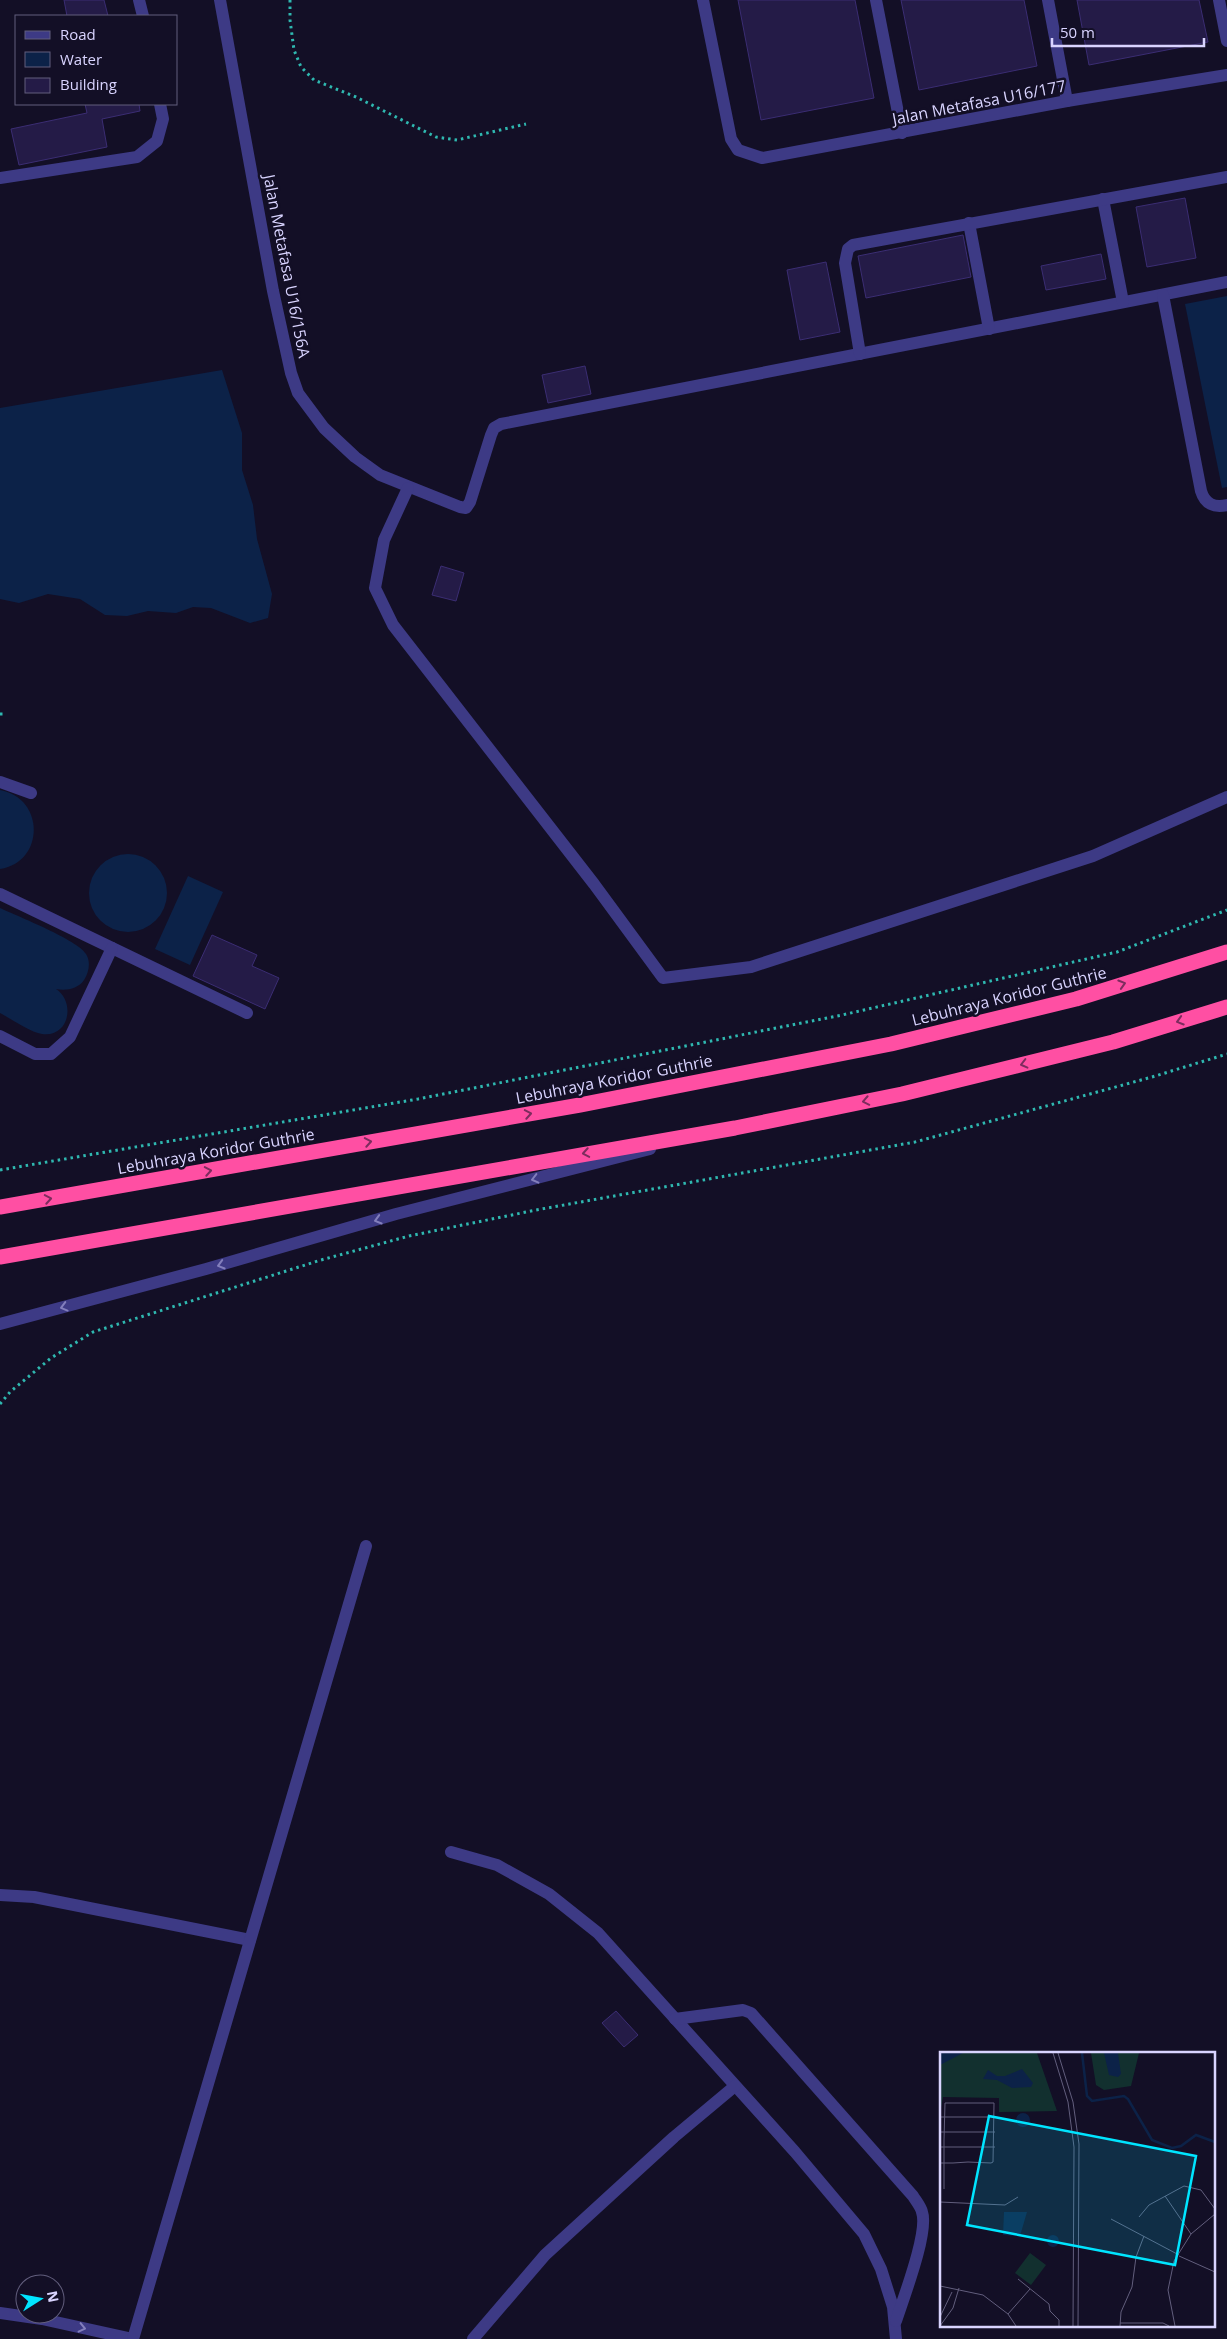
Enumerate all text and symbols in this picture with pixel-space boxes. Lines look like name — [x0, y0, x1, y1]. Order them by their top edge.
legend — [15, 15, 178, 105]
scale bar — [1052, 15, 1204, 47]
text: 50 m — [1060, 22, 1095, 42]
text: Road — [60, 24, 96, 44]
text: Water — [60, 49, 102, 69]
text: Building — [60, 74, 117, 94]
street label: Jalan Metafasa U16/177 — [888, 74, 1068, 130]
street label: Jalan Metafasa U16/156A — [258, 170, 316, 360]
street label: Lebuhraya Koridor Guthrie — [909, 961, 1109, 1031]
one-way arrow — [1118, 980, 1126, 990]
one-way arrow — [1177, 1015, 1185, 1025]
street label: Lebuhraya Koridor Guthrie — [514, 1049, 714, 1109]
one-way arrow — [1019, 1058, 1028, 1069]
one-way arrow — [861, 1096, 870, 1106]
one-way arrow — [524, 1109, 532, 1119]
street label: Lebuhraya Koridor Guthrie — [116, 1123, 316, 1179]
one-way arrow — [364, 1138, 372, 1148]
one-way arrow — [581, 1148, 590, 1158]
one-way arrow — [204, 1166, 212, 1176]
one-way arrow — [530, 1173, 539, 1184]
one-way arrow — [44, 1194, 52, 1204]
one-way arrow — [374, 1214, 382, 1224]
one-way arrow — [218, 1259, 226, 1269]
one-way arrow — [60, 1301, 69, 1312]
inset map — [940, 2052, 1214, 2326]
north arrow — [15, 2274, 65, 2324]
text: N — [43, 2289, 64, 2304]
one-way arrow — [78, 2322, 87, 2333]

